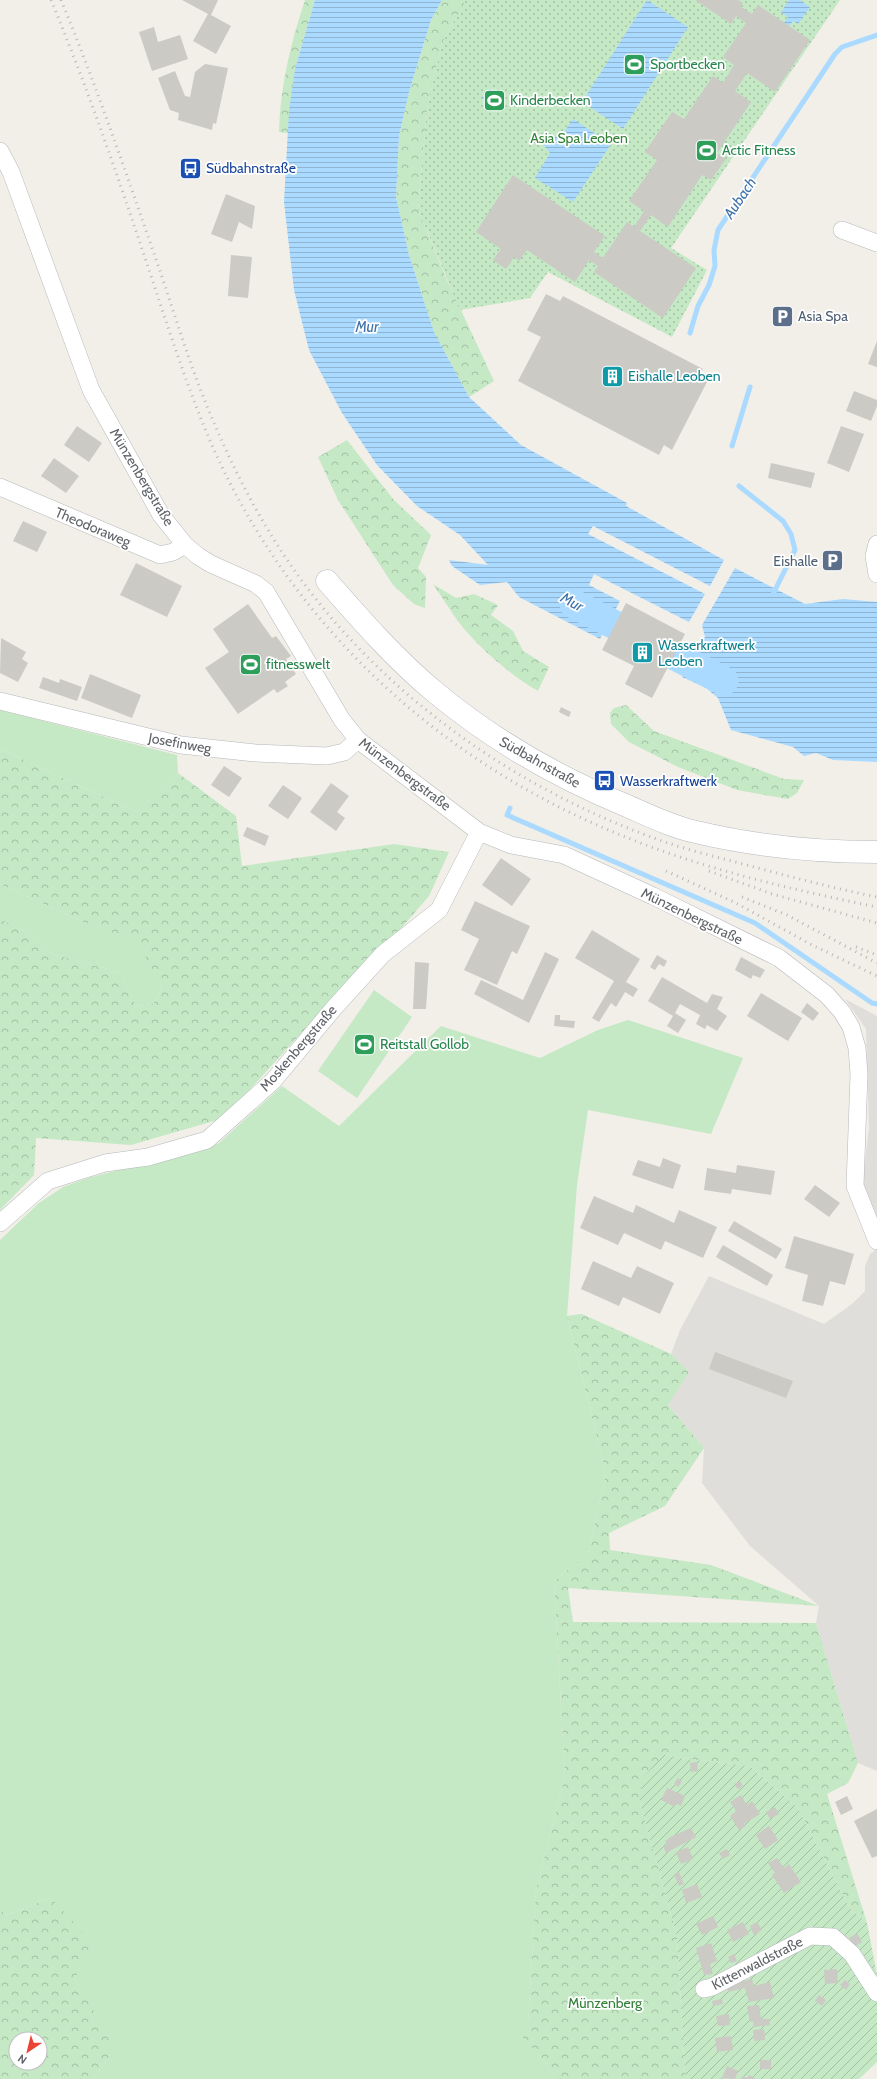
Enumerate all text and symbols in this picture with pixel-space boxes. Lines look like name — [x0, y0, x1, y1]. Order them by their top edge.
sports icon: Sportbecken — [622, 51, 648, 77]
place label: Sportbecken — [650, 55, 725, 73]
sports icon: Kinderbecken — [481, 87, 507, 113]
place label: Kinderbecken — [510, 91, 591, 109]
park label: Asia Spa Leoben — [530, 129, 628, 147]
sports icon: Actic Fitness — [694, 137, 720, 163]
place label: Actic Fitness — [722, 141, 796, 159]
bus stop icon: Südbahnstraße — [177, 155, 203, 181]
place label: Südbahnstraße — [206, 159, 296, 177]
water label: Aubach — [719, 174, 760, 223]
parking icon: Asia Spa — [769, 303, 795, 329]
place label: Asia Spa — [798, 307, 848, 325]
water label: Mur — [354, 318, 380, 336]
building icon: Eishalle Leoben — [600, 363, 626, 389]
place label: Eishalle Leoben — [628, 367, 721, 385]
street label: Münzenbergstraße — [106, 425, 178, 529]
street label: Theodoraweg — [52, 503, 134, 551]
parking icon: Eishalle — [820, 548, 846, 574]
place label: Eishalle — [773, 552, 818, 570]
water label: Mur — [557, 588, 588, 616]
place label: Wasserkraftwerk Leoben — [658, 636, 756, 670]
building icon: Wasserkraftwerk Leoben — [629, 640, 655, 666]
sports icon: fitnesswelt — [238, 651, 264, 677]
place label: fitnesswelt — [266, 655, 330, 673]
street label: Josefinweg — [146, 728, 214, 758]
street label: Südbahnstraße — [496, 732, 584, 792]
street label: Münzenbergstraße — [355, 733, 455, 815]
bus stop icon: Wasserkraftwerk — [591, 768, 617, 794]
place label: Wasserkraftwerk — [620, 772, 718, 790]
street label: Münzenbergstraße — [638, 884, 746, 948]
street label: Moskenbergstraße — [256, 1001, 340, 1095]
sports icon: Reitstall Gollob — [352, 1031, 378, 1057]
place label: Reitstall Gollob — [380, 1035, 469, 1053]
street label: Kittenwaldstraße — [708, 1932, 806, 1994]
park label: Münzenberg — [568, 1994, 643, 2012]
north arrow — [8, 2031, 48, 2071]
text: N — [15, 2051, 29, 2067]

